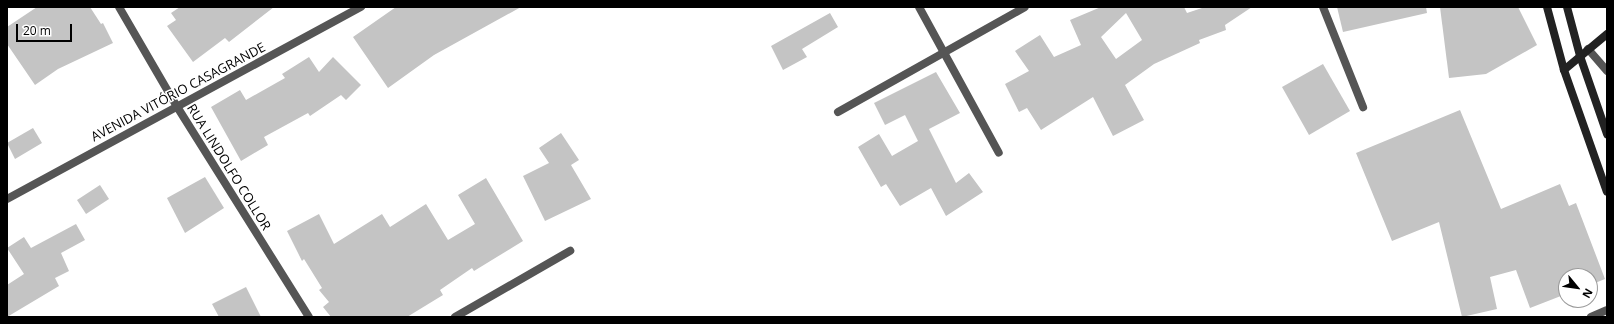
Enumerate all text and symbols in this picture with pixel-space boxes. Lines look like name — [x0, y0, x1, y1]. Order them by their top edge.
scale bar — [18, 16, 74, 42]
text: 20 m — [23, 22, 51, 39]
street label: AVENIDA VITÓRIO CASAGRANDE — [88, 39, 268, 145]
street label: RUA LINDOLFO COLLOR — [184, 101, 274, 233]
north arrow — [1558, 268, 1598, 308]
text: N — [1579, 286, 1597, 301]

